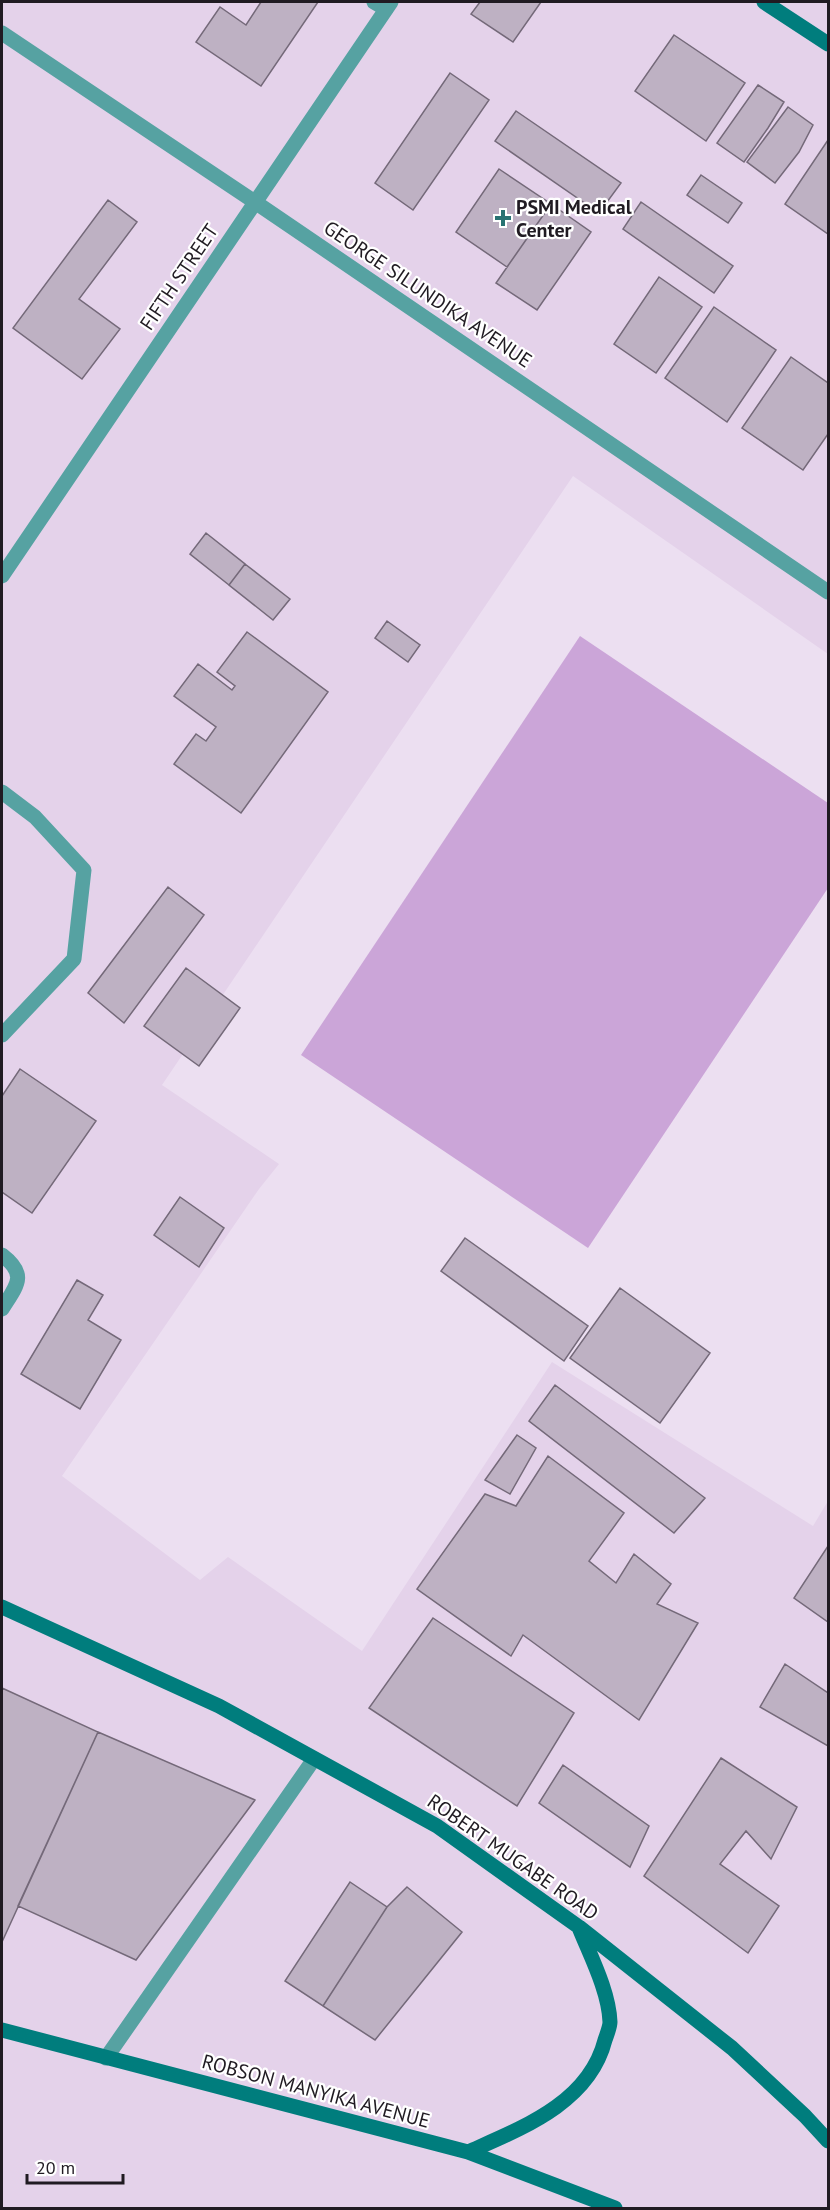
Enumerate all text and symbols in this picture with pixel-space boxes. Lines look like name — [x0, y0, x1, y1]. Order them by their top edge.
place label: PSMI Medical Center — [516, 194, 632, 243]
marker: PSMI Medical Center — [494, 209, 512, 227]
street label: GEORGE SILUNDIKA AVENUE — [319, 215, 537, 373]
street label: FIFTH STREET — [134, 219, 224, 335]
street label: ROBERT MUGABE ROAD — [422, 1788, 604, 1926]
street label: ROBSON MANYIKA AVENUE — [199, 2048, 433, 2134]
scale bar — [27, 2147, 123, 2185]
text: 20 m — [36, 2156, 75, 2179]

